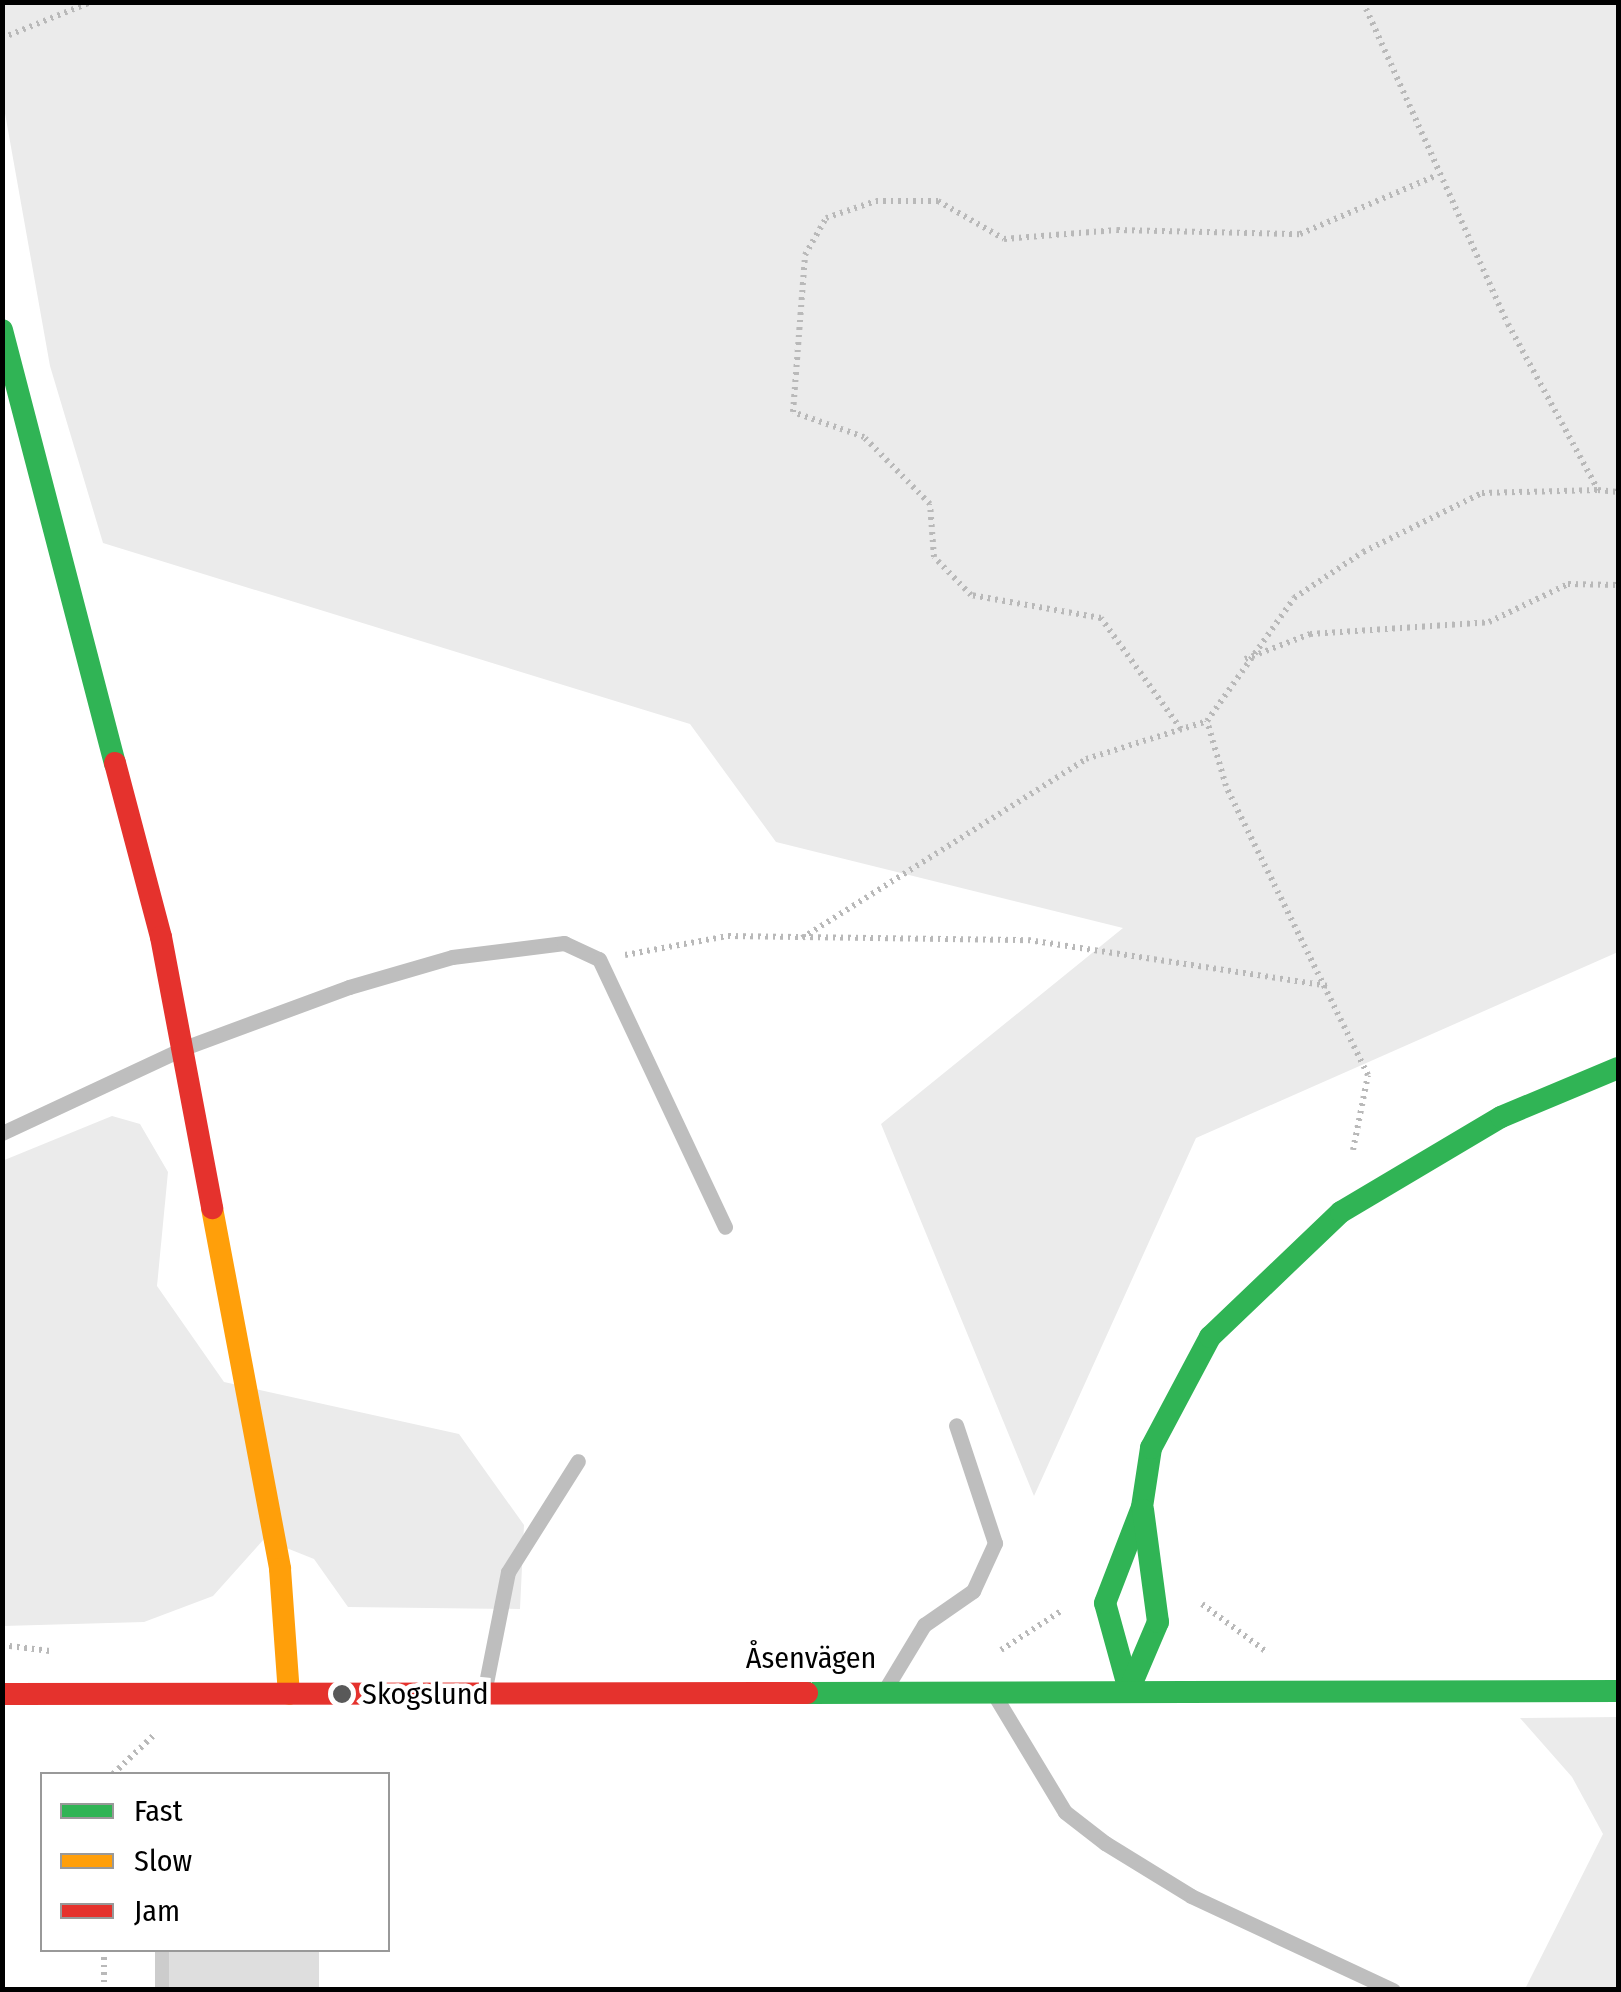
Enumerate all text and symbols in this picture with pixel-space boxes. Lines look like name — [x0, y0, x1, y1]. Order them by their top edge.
street label: Åsenvägen — [746, 1640, 876, 1676]
place label: Skogslund — [362, 1676, 489, 1712]
marker: Skogslund — [331, 1683, 353, 1705]
legend — [40, 1772, 390, 1952]
text: Fast — [134, 1793, 182, 1829]
text: Slow — [134, 1843, 192, 1879]
text: Jam — [134, 1893, 180, 1929]

